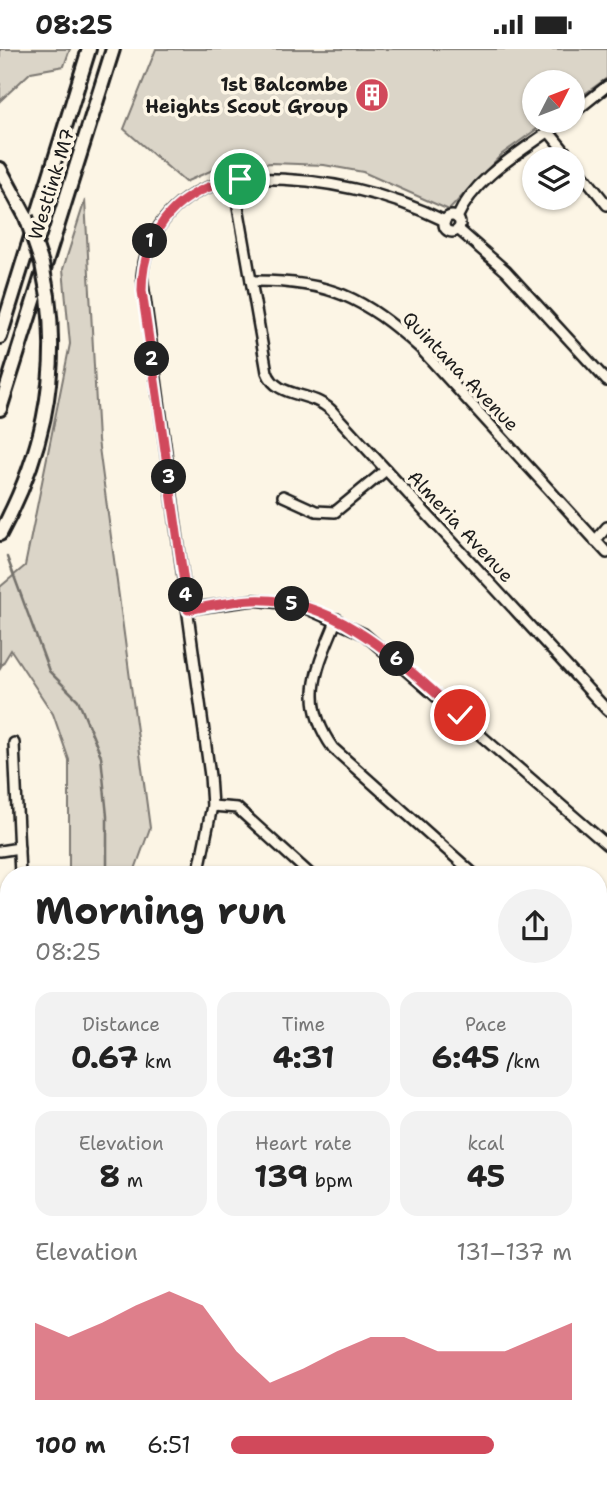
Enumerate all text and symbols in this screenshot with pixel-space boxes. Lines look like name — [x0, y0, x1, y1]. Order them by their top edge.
text: 08:25 — [35, 7, 113, 42]
north arrow — [522, 70, 584, 133]
map controls — [522, 70, 585, 210]
place label: 1st Balcombe Heights Scout Group — [145, 72, 348, 119]
building icon: 1st Balcombe Heights Scout Group — [353, 76, 391, 114]
street label: Westlink M7 — [23, 125, 80, 243]
button: layers — [522, 147, 585, 210]
pin — [210, 149, 270, 209]
icon: arrive — [221, 160, 259, 198]
pin: 1 — [132, 223, 168, 259]
text: 1 — [145, 228, 154, 253]
street label: Quintana Avenue — [397, 306, 524, 437]
pin: 2 — [134, 341, 170, 377]
text: 2 — [145, 346, 158, 371]
pin: 3 — [152, 459, 186, 495]
text: 3 — [162, 464, 175, 489]
street label: Almeria Avenue — [402, 465, 519, 588]
pin: 4 — [168, 577, 204, 613]
text: 4 — [179, 582, 192, 607]
pin: 5 — [274, 587, 310, 621]
text: 5 — [286, 591, 297, 616]
pin: 6 — [380, 641, 414, 677]
text: 6 — [390, 646, 403, 671]
pin — [430, 685, 490, 745]
icon: check — [441, 696, 479, 734]
text: Morning run — [35, 885, 286, 936]
button: share — [498, 889, 572, 963]
text: 08:25 — [35, 937, 101, 967]
text: Distance — [82, 1012, 160, 1037]
text: Time — [282, 1012, 325, 1037]
text: Pace — [465, 1012, 507, 1037]
text: 0.67 — [71, 1037, 138, 1078]
text: 4:31 — [272, 1037, 335, 1078]
text: 6:45 — [431, 1037, 500, 1078]
text: km — [138, 1049, 172, 1074]
text: /km — [500, 1049, 540, 1074]
text: Elevation — [79, 1131, 164, 1156]
text: Heart rate — [255, 1131, 352, 1156]
text: kcal — [467, 1131, 504, 1156]
text: 8 — [99, 1156, 120, 1197]
text: 139 — [254, 1156, 308, 1197]
text: 45 — [466, 1156, 505, 1197]
text: m — [120, 1168, 143, 1193]
text: bpm — [308, 1168, 353, 1193]
text: Elevation — [35, 1237, 138, 1267]
text: 131–137 m — [457, 1237, 572, 1267]
text: 100 m — [35, 1430, 106, 1460]
text: 6:51 — [147, 1430, 191, 1460]

